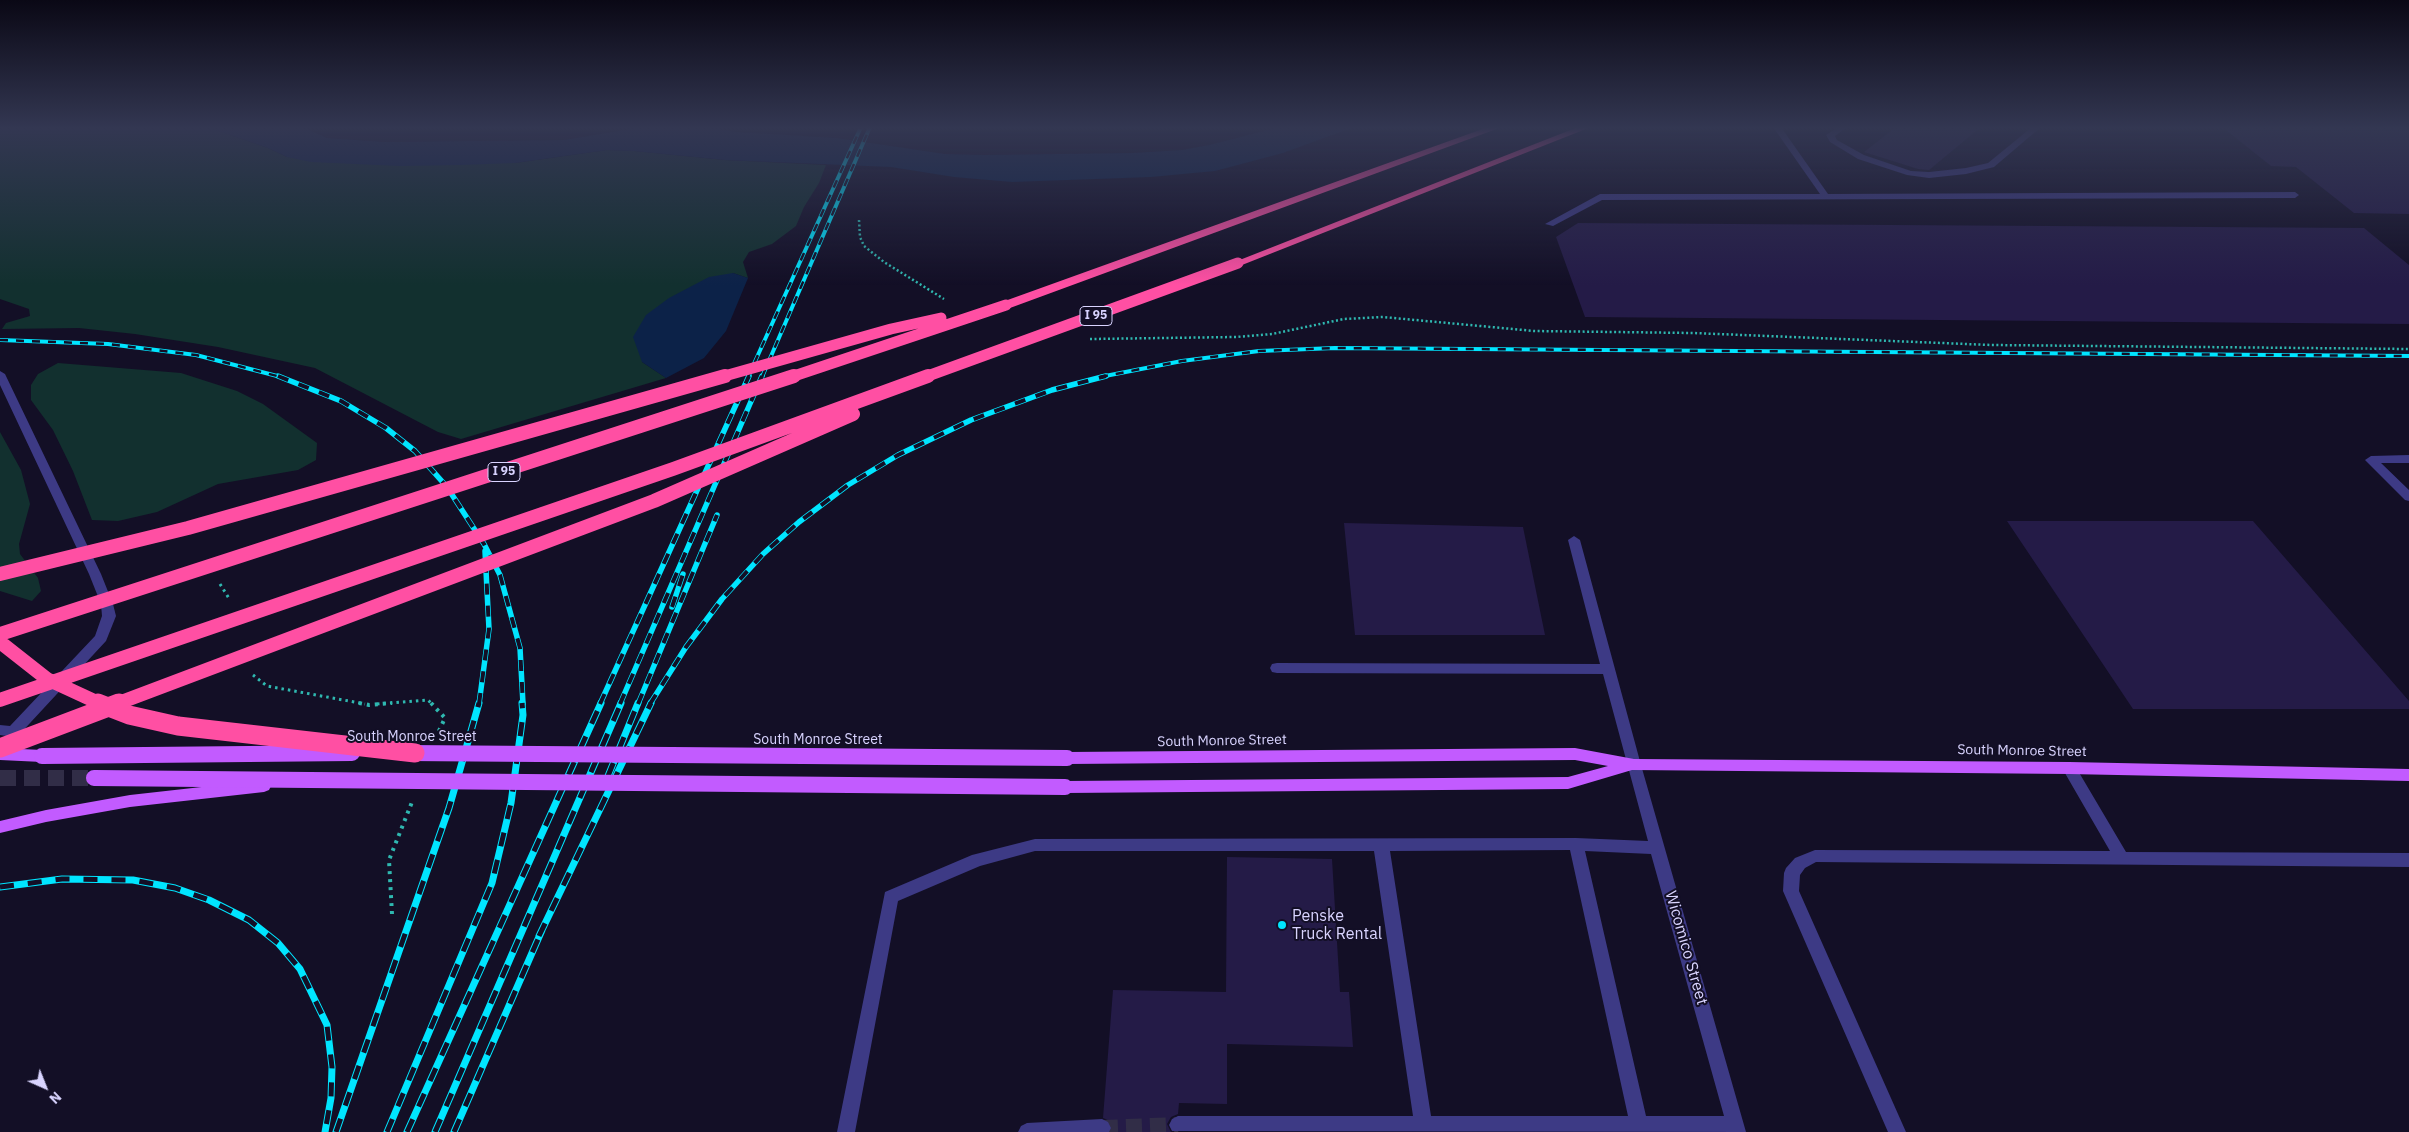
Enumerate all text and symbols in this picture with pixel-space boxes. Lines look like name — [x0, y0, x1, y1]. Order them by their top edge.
road number: I 95 — [1080, 306, 1112, 326]
road number: I 95 — [488, 462, 520, 482]
street label: South Monroe Street — [347, 729, 477, 745]
street label: South Monroe Street — [1157, 731, 1287, 751]
street label: South Monroe Street — [753, 732, 883, 748]
street label: South Monroe Street — [1957, 741, 2087, 761]
street label: Wicomico Street — [1661, 889, 1711, 1007]
place label: Penske Truck Rental — [1292, 906, 1382, 944]
marker: Penske Truck Rental — [1276, 919, 1288, 931]
north arrow — [20, 1062, 70, 1112]
text: N — [46, 1088, 65, 1108]

